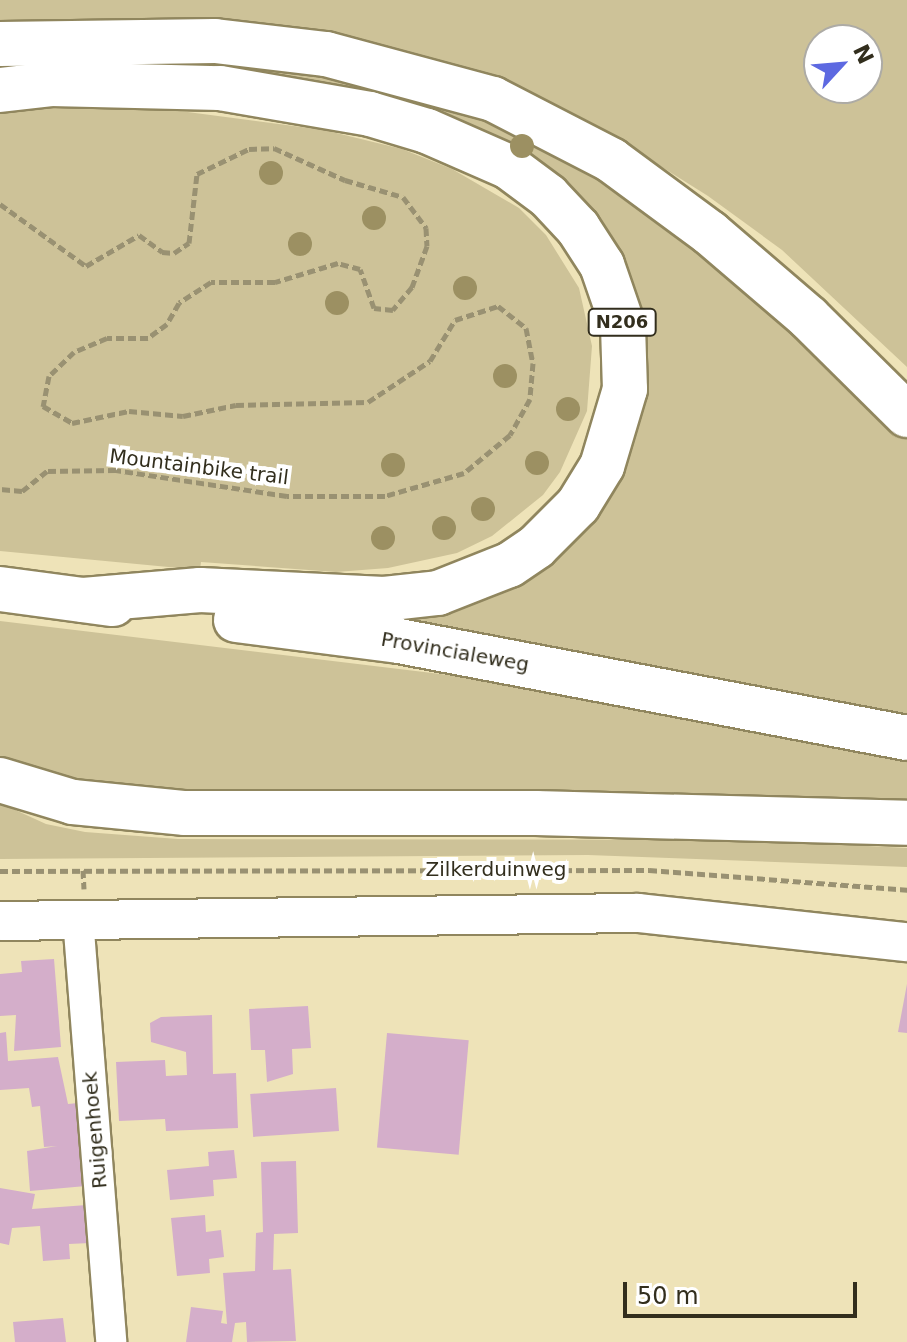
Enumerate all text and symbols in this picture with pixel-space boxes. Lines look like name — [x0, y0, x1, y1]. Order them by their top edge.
north arrow — [803, 24, 883, 104]
text: N — [848, 40, 878, 68]
road number: N206 — [586, 308, 658, 336]
street label: Mountainbike trail — [108, 444, 290, 490]
street label: Provincialeweg — [379, 627, 531, 677]
street label: Zilkerduinweg — [426, 857, 566, 881]
street label: Ruigenhoek — [78, 1070, 112, 1190]
scale bar — [627, 1266, 861, 1316]
text: 50 m — [637, 1282, 699, 1310]

